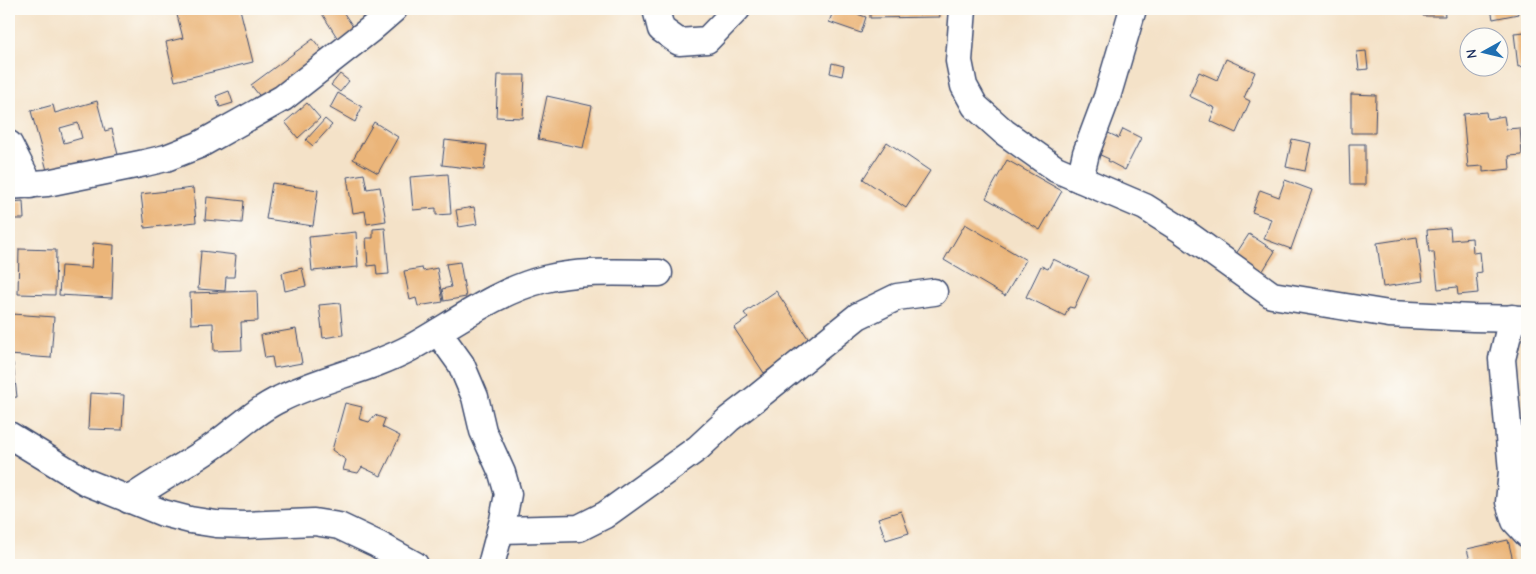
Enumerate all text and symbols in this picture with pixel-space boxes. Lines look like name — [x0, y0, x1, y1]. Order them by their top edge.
north arrow — [1458, 28, 1508, 78]
text: N — [1463, 48, 1481, 59]

